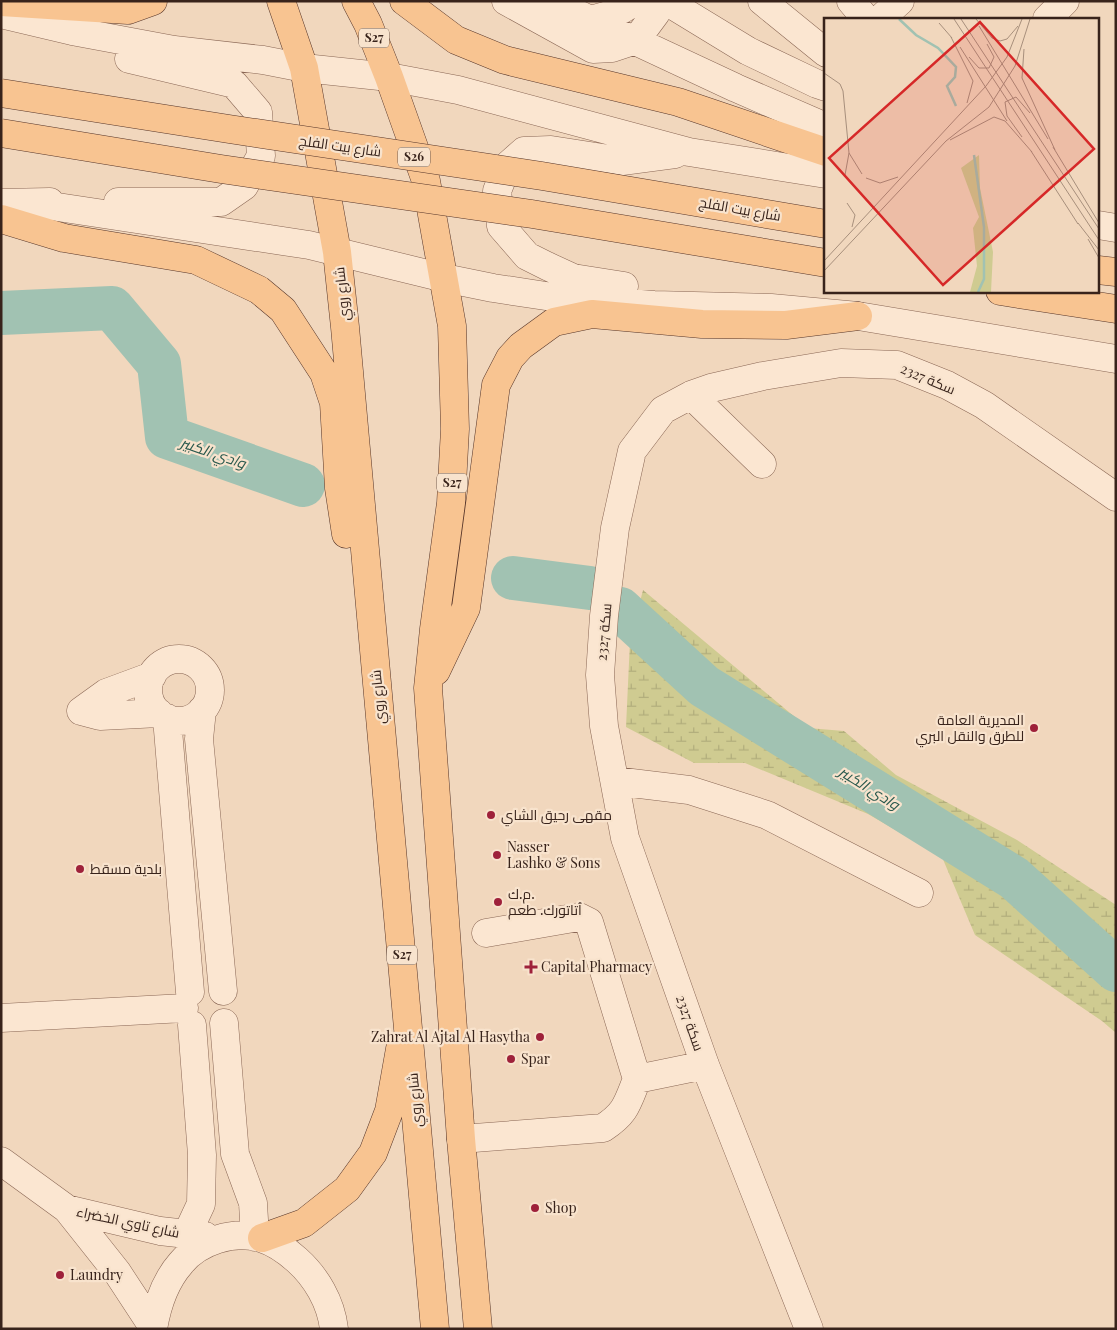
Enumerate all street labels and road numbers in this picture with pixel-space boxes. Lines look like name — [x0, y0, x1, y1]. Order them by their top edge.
road number: S27 — [359, 28, 389, 48]
street label: شارع بيت الفلج — [298, 130, 383, 161]
road number: S26 — [398, 148, 430, 166]
street label: شارع بيت الفلج — [698, 192, 783, 225]
street label: شارع روي — [329, 266, 357, 322]
street label: سكة 2327 — [898, 359, 959, 399]
road number: S27 — [437, 473, 467, 492]
street label: سكة 2327 — [592, 602, 615, 662]
street label: شارع روي — [366, 669, 392, 725]
road number: S27 — [387, 946, 417, 964]
street label: سكة 2327 — [672, 992, 709, 1053]
street label: شارع روي — [403, 1072, 429, 1128]
street label: شارع تاوي الخضراء — [74, 1201, 182, 1245]

